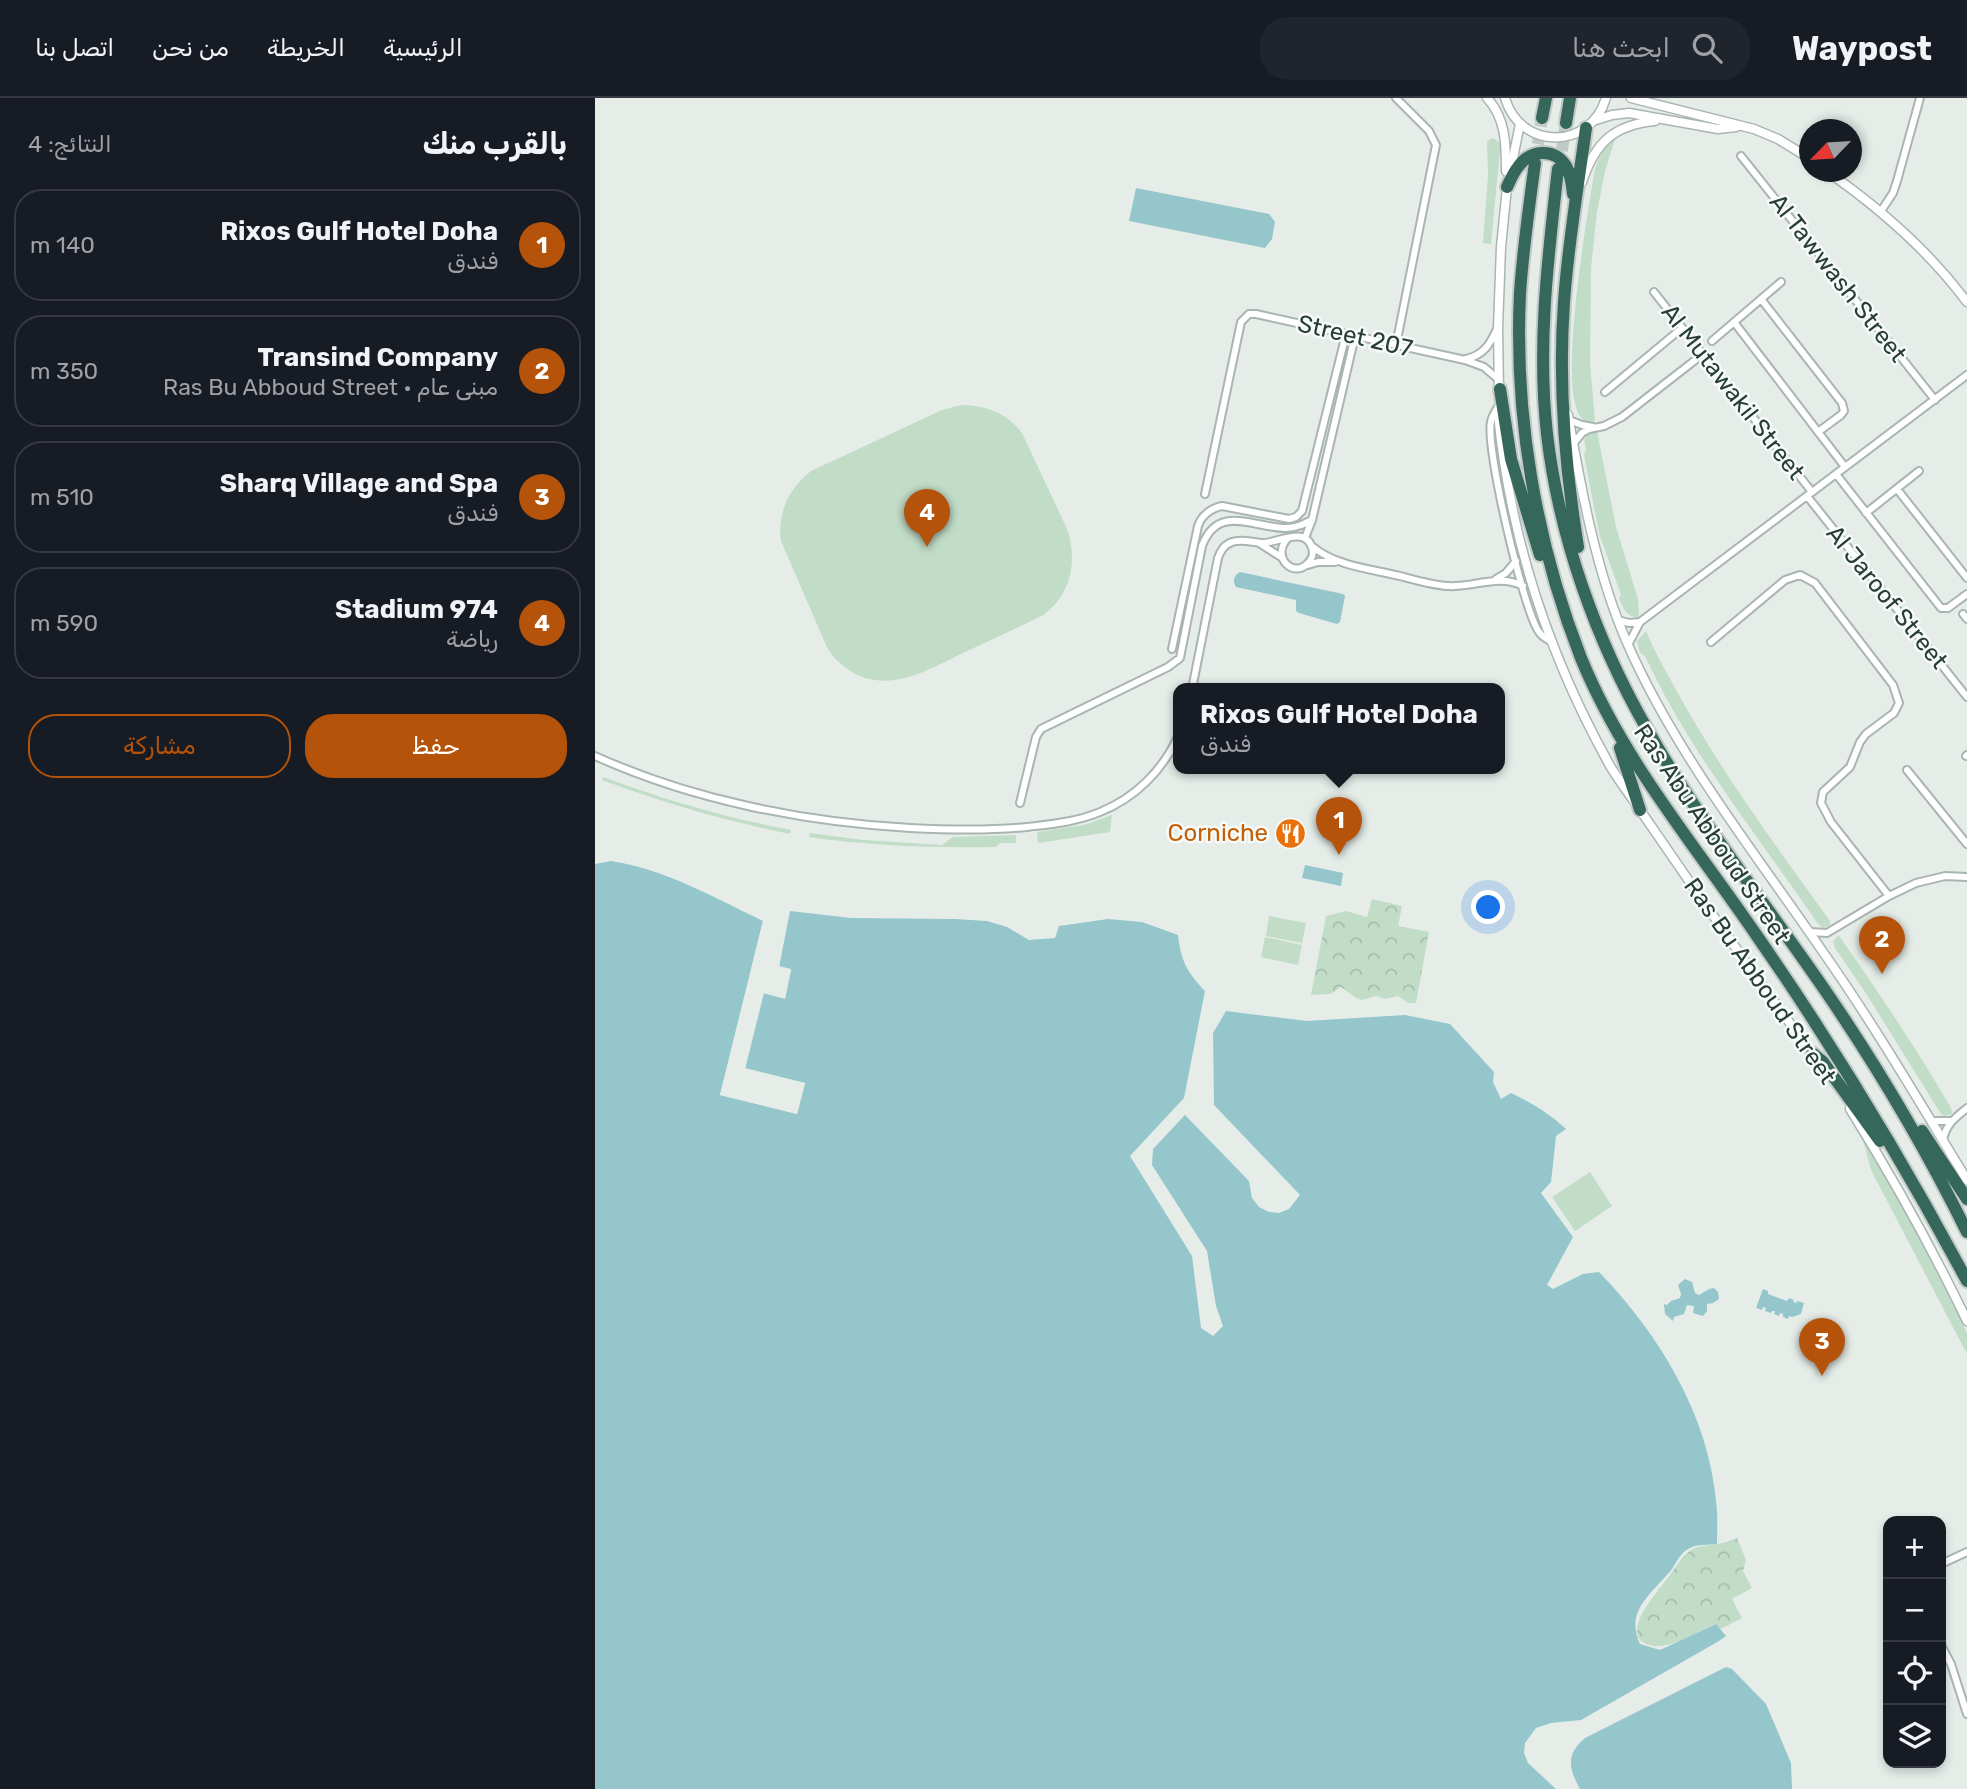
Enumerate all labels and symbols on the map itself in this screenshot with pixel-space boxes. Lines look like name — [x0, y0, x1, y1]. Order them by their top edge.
north arrow — [1799, 119, 1862, 182]
street label: Al Tawwash Street — [1764, 188, 1912, 368]
street label: Al Mutawakil Street — [1656, 299, 1810, 485]
street label: Street 207 — [1295, 309, 1415, 363]
pin: 4 — [904, 489, 950, 547]
street label: Al Jaroof Street — [1821, 520, 1953, 674]
street label: Ras Abu Abboud Street — [1628, 719, 1796, 949]
pin: 1 — [1316, 797, 1362, 855]
restaurant icon: Corniche — [1274, 816, 1308, 850]
place label: Corniche — [1167, 819, 1268, 847]
street label: Ras Bu Abboud Street — [1678, 873, 1842, 1089]
your location — [1471, 890, 1505, 924]
pin: 2 — [1859, 916, 1905, 974]
pin: 3 — [1799, 1318, 1845, 1376]

